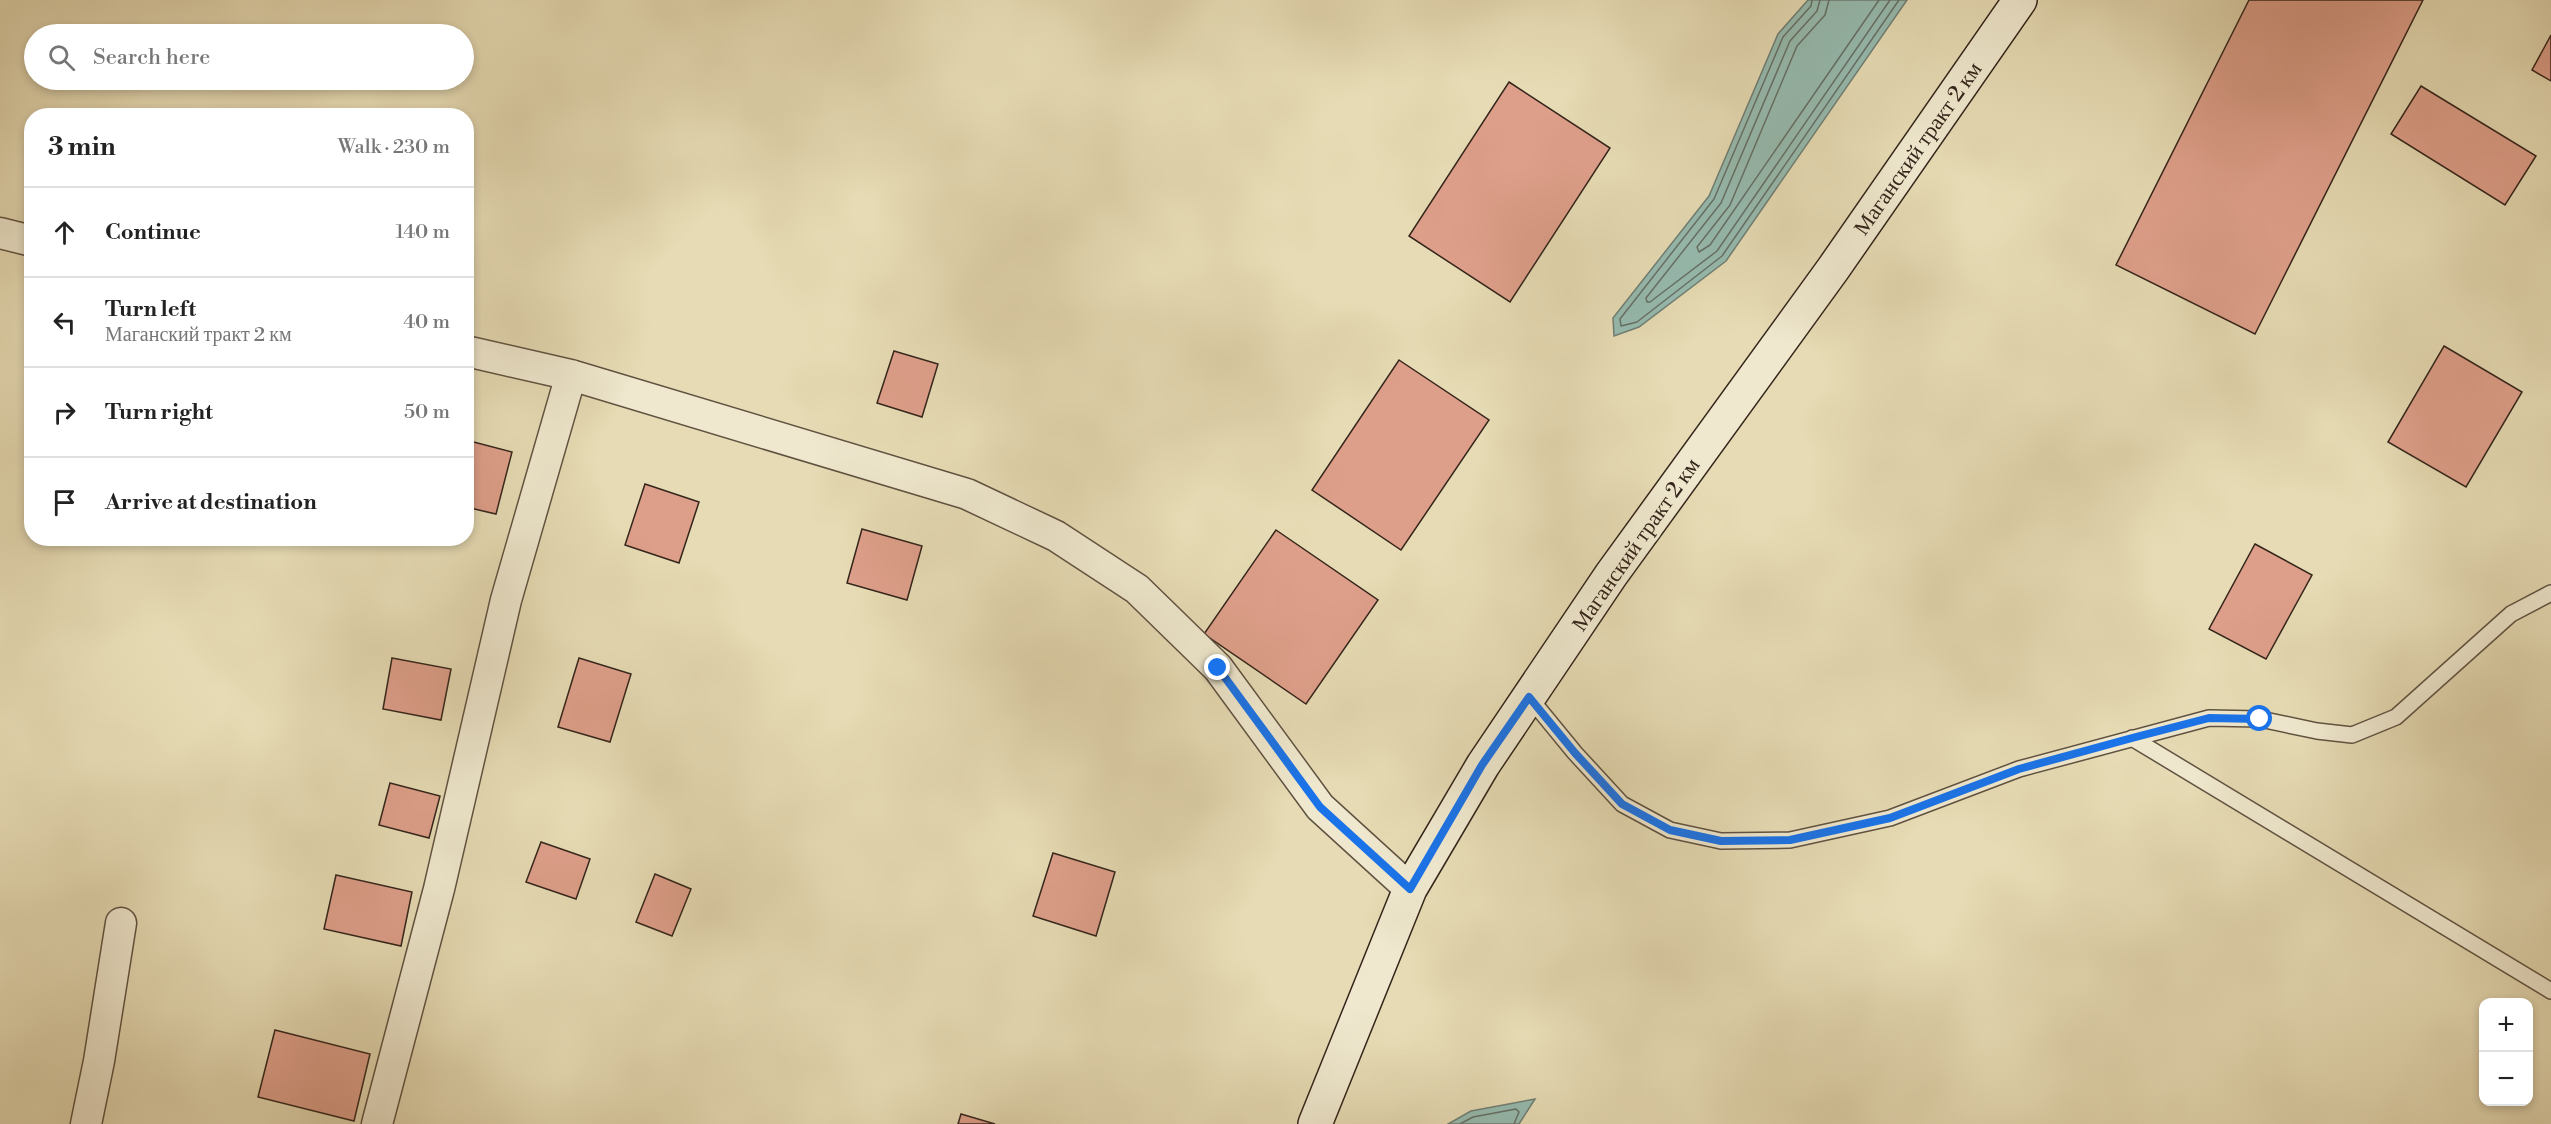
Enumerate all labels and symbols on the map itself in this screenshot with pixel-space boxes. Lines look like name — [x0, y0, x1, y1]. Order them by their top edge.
street label: Маганский тракт 2 км — [1848, 57, 1988, 241]
street label: Маганский тракт 2 км — [1566, 453, 1706, 637]
route end — [1204, 654, 1230, 680]
route start — [2246, 705, 2272, 731]

